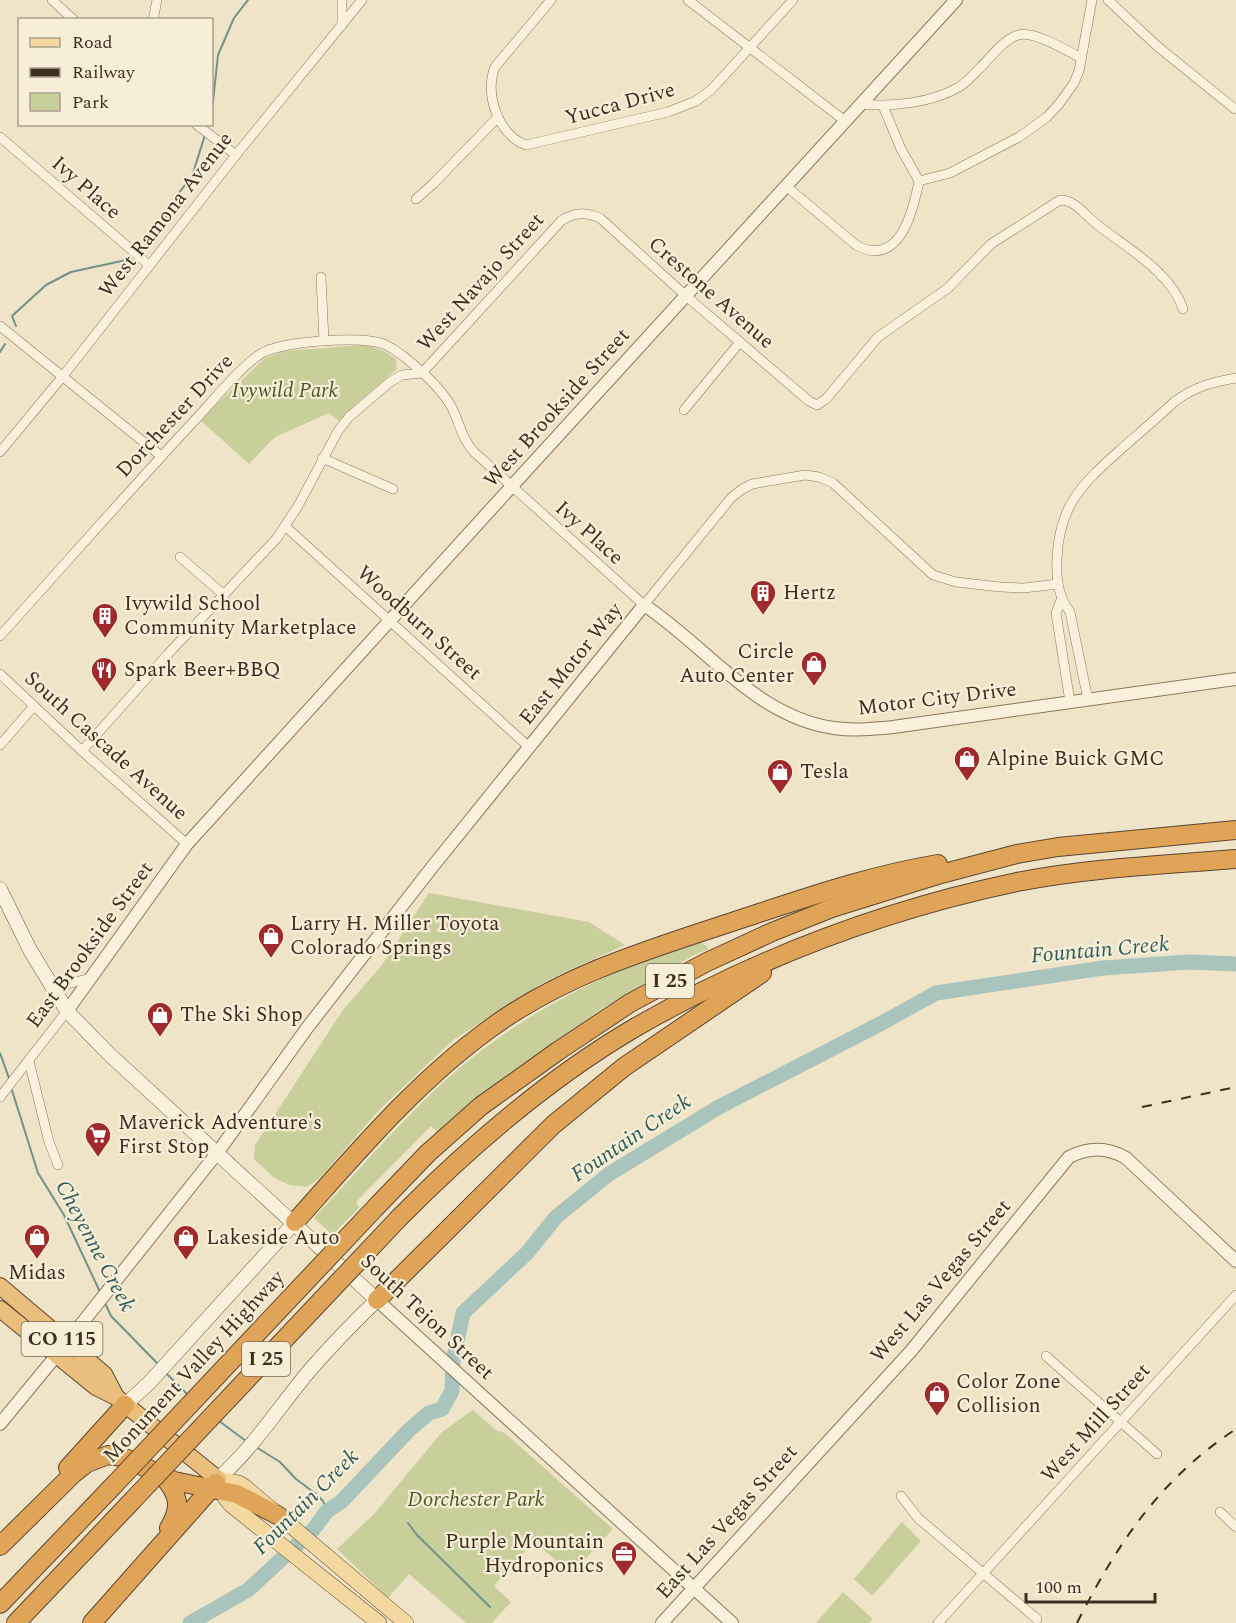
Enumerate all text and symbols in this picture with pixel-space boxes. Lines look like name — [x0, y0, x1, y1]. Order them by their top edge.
legend — [18, 18, 213, 126]
text: Road — [72, 29, 113, 56]
text: Railway — [72, 59, 136, 86]
street label: Yucca Drive — [561, 74, 679, 134]
text: Park — [72, 89, 109, 116]
street label: West Ramona Avenue — [91, 125, 241, 305]
street label: Ivy Place — [44, 148, 128, 228]
street label: West Navajo Street — [410, 205, 552, 359]
street label: Crestone Avenue — [641, 229, 781, 357]
street label: West Brookside Street — [476, 321, 638, 495]
street label: Dorchester Drive — [109, 347, 241, 485]
park label: Ivywild Park — [232, 375, 339, 407]
street label: Ivy Place — [547, 493, 631, 573]
street label: Woodburn Street — [349, 558, 489, 688]
place label: Hertz — [783, 577, 836, 609]
building icon: Hertz — [748, 578, 778, 616]
place label: Ivywild School Community Marketplace — [124, 588, 356, 644]
street label: East Motor Way — [511, 595, 631, 732]
building icon: Ivywild School Community Marketplace — [90, 601, 120, 639]
place label: Circle Auto Center — [679, 636, 794, 692]
shop icon: Circle Auto Center — [799, 649, 829, 687]
place label: Spark Beer+BBQ — [124, 654, 281, 686]
restaurant icon: Spark Beer+BBQ — [89, 655, 119, 693]
street label: South Cascade Avenue — [17, 664, 195, 828]
street label: Motor City Drive — [856, 673, 1018, 725]
place label: Alpine Buick GMC — [986, 743, 1164, 775]
shop icon: Alpine Buick GMC — [952, 744, 982, 782]
place label: Tesla — [800, 756, 850, 788]
shop icon: Tesla — [765, 757, 795, 795]
street label: East Brookside Street — [18, 855, 162, 1035]
place label: Larry H. Miller Toyota Colorado Springs — [290, 908, 500, 964]
shop icon: Larry H. Miller Toyota Colorado Springs — [256, 921, 286, 959]
water label: Fountain Creek — [1029, 928, 1171, 972]
road number: I 25 — [646, 964, 694, 998]
place label: The Ski Shop — [180, 999, 303, 1031]
shop icon: The Ski Shop — [145, 1000, 175, 1038]
water label: Fountain Creek — [564, 1086, 698, 1190]
place label: Maverick Adventure's First Stop — [118, 1107, 322, 1163]
supermarket icon: Maverick Adventure's First Stop — [83, 1120, 113, 1158]
water label: Cheyenne Creek — [46, 1174, 144, 1318]
street label: West Las Vegas Street — [863, 1192, 1019, 1370]
shop icon: Midas — [22, 1222, 52, 1260]
place label: Lakeside Auto — [206, 1222, 340, 1254]
shop icon: Lakeside Auto — [171, 1223, 201, 1261]
street label: South Tejon Street — [353, 1246, 501, 1388]
place label: Midas — [8, 1257, 66, 1289]
street label: Monument Valley Highway — [96, 1263, 293, 1471]
road number: CO 115 — [22, 1322, 103, 1356]
road number: I 25 — [242, 1342, 290, 1376]
street label: West Mill Street — [1033, 1356, 1159, 1490]
place label: Color Zone Collision — [956, 1366, 1061, 1422]
shop icon: Color Zone Collision — [922, 1379, 952, 1417]
street label: East Las Vegas Street — [649, 1437, 805, 1607]
water label: Fountain Creek — [245, 1441, 367, 1563]
park label: Dorchester Park — [407, 1484, 545, 1516]
place label: Purple Mountain Hydroponics — [445, 1526, 604, 1582]
office icon: Purple Mountain Hydroponics — [609, 1539, 639, 1577]
scale bar — [1026, 1566, 1155, 1604]
text: 100 m — [1035, 1574, 1082, 1601]

